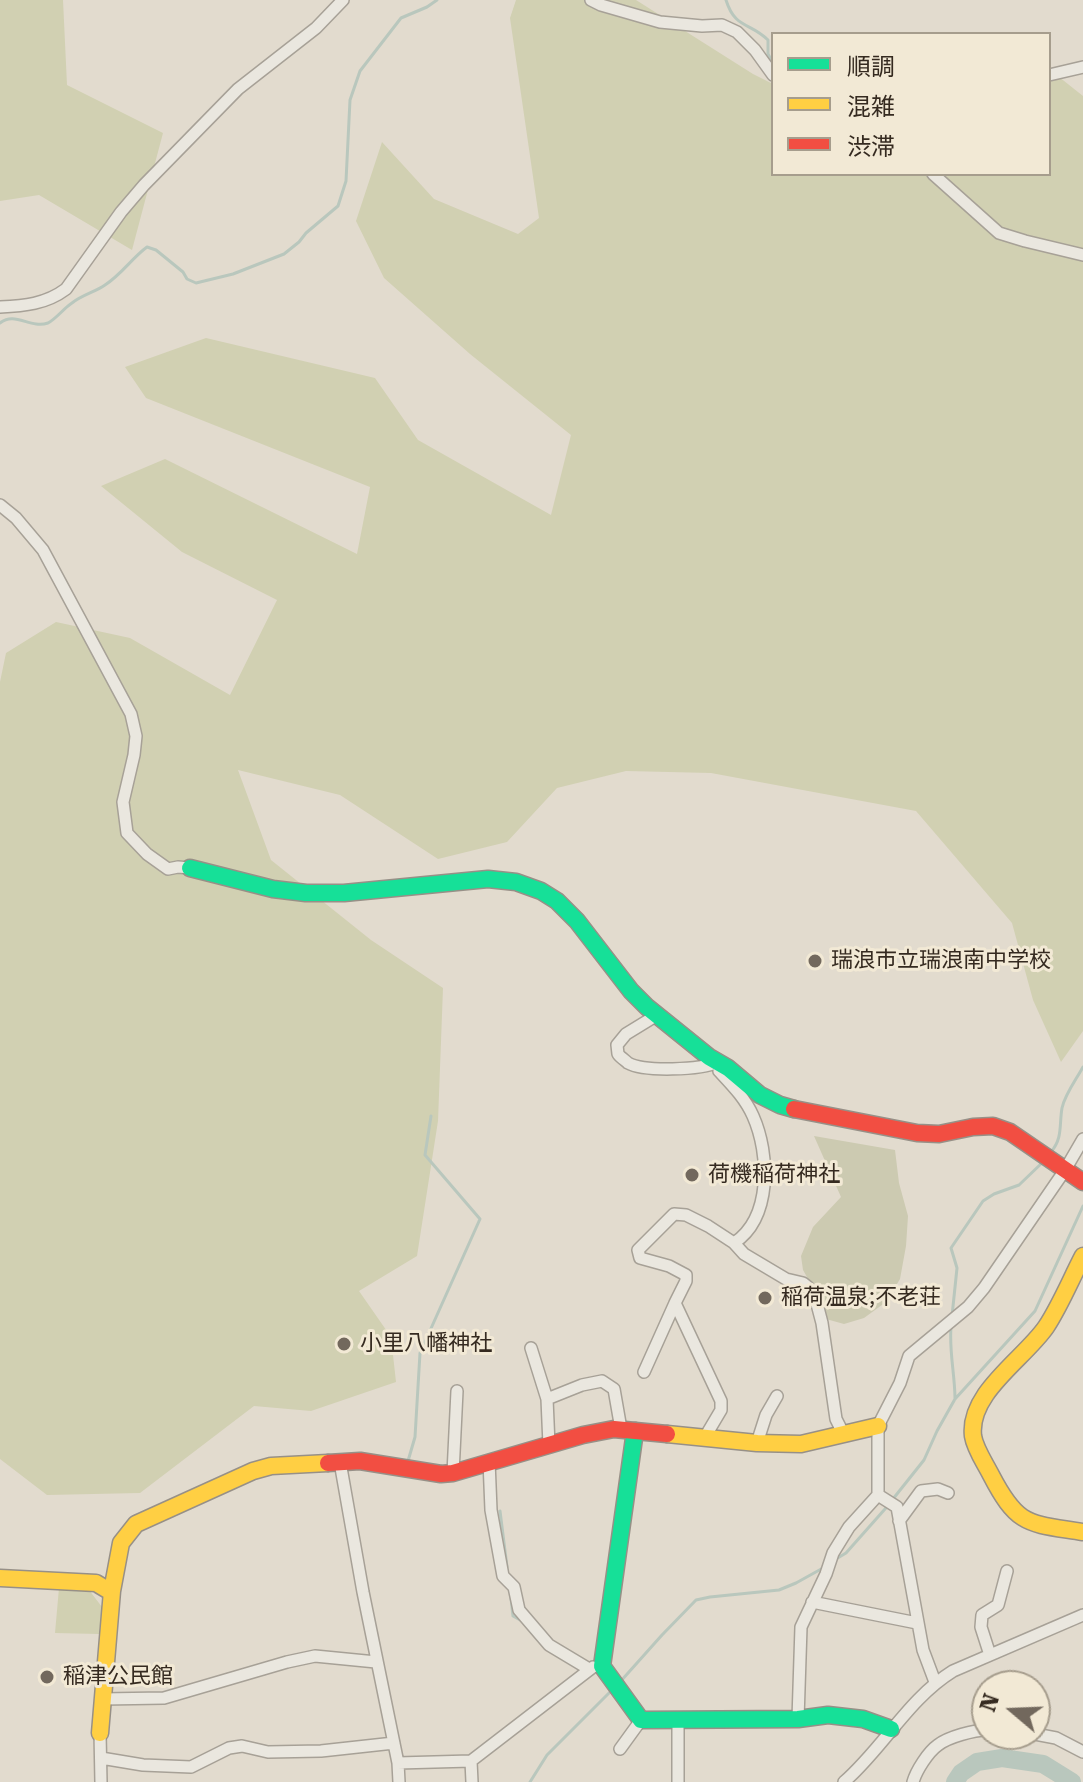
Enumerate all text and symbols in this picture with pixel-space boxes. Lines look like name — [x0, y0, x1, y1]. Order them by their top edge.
legend — [771, 32, 1051, 176]
text: 順調 — [847, 53, 895, 81]
text: 混雑 — [847, 93, 895, 121]
text: 渋滞 — [847, 133, 895, 161]
place label: 瑞浪市立瑞浪南中学校 — [831, 948, 1051, 974]
marker: 瑞浪市立瑞浪南中学校 — [806, 952, 824, 970]
place label: 荷機稲荷神社 — [708, 1162, 840, 1188]
marker: 荷機稲荷神社 — [683, 1166, 701, 1184]
place label: 稲荷温泉;不老荘 — [781, 1285, 941, 1311]
marker: 稲荷温泉;不老荘 — [756, 1289, 774, 1307]
place label: 小里八幡神社 — [360, 1331, 492, 1357]
marker: 小里八幡神社 — [335, 1335, 353, 1353]
place label: 稲津公民館 — [63, 1664, 173, 1690]
marker: 稲津公民館 — [38, 1668, 56, 1686]
north arrow — [971, 1670, 1051, 1750]
text: N — [975, 1691, 1004, 1715]

